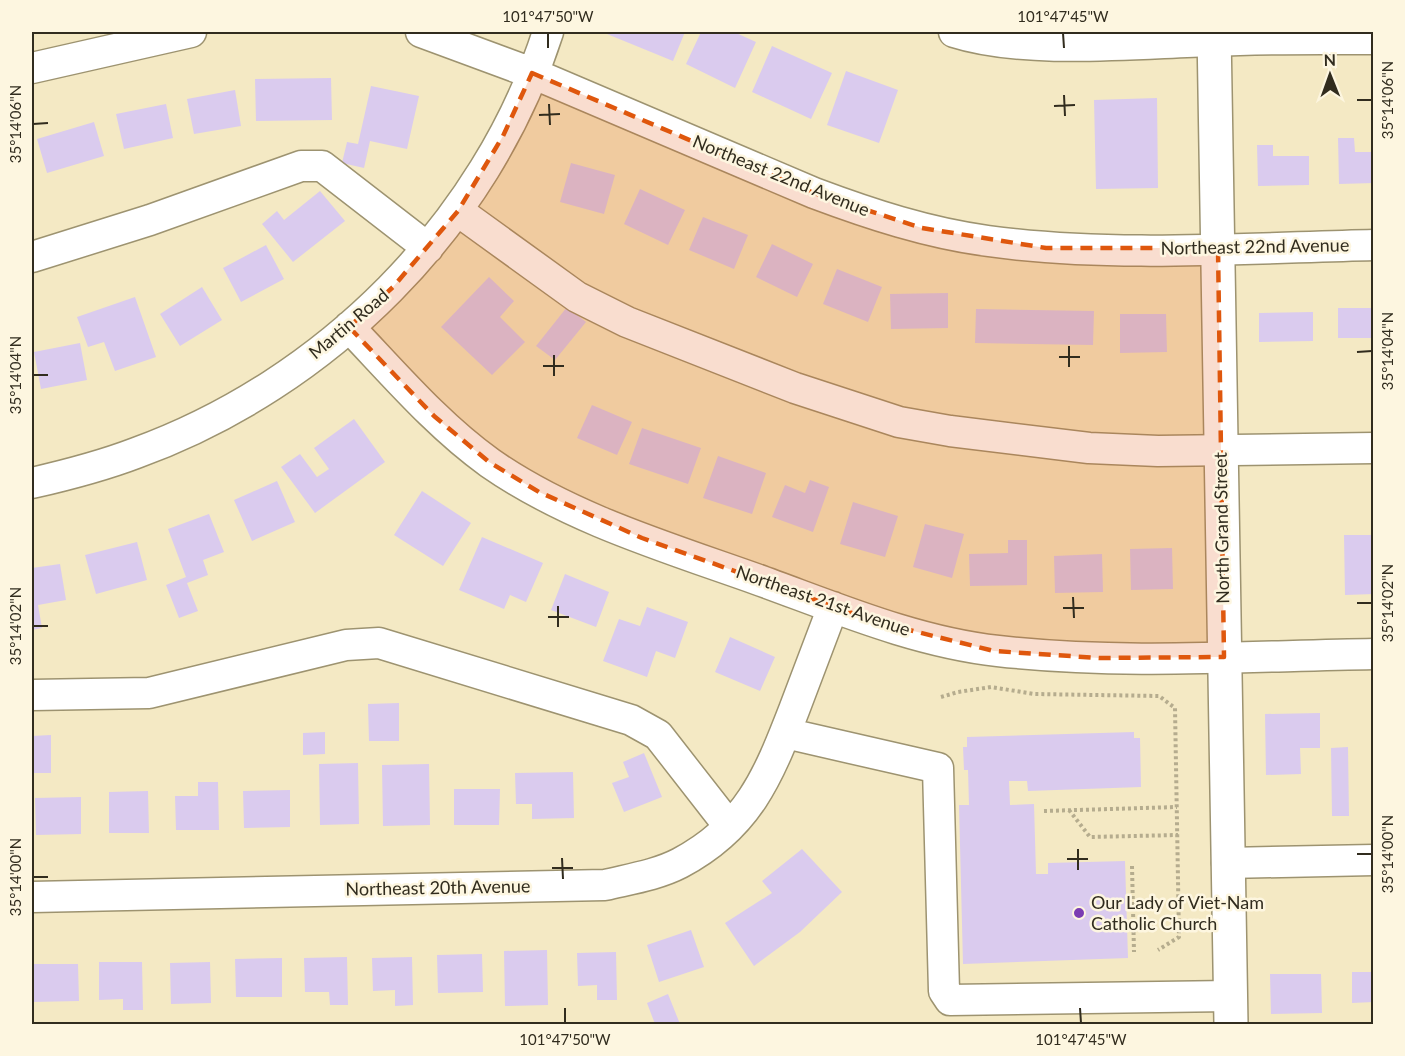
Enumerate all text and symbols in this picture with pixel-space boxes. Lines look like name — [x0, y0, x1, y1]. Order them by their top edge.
text: 101°47'50"W — [502, 7, 594, 25]
text: 101°47'45"W — [1017, 7, 1109, 25]
north arrow — [1300, 45, 1360, 105]
text: N — [1323, 50, 1336, 69]
text: 35°14'06"N — [1378, 61, 1396, 139]
text: 35°14'06"N — [6, 85, 24, 163]
street label: Northeast 22nd Avenue — [690, 130, 873, 221]
street label: Northeast 22nd Avenue — [1160, 233, 1349, 259]
street label: Martin Road — [304, 283, 393, 363]
text: 35°14'04"N — [1378, 312, 1396, 390]
text: 35°14'04"N — [6, 336, 24, 414]
street label: North Grand Street — [1209, 451, 1233, 604]
street label: Northeast 21st Avenue — [733, 560, 913, 640]
text: 35°14'02"N — [1378, 564, 1396, 642]
text: 35°14'02"N — [6, 587, 24, 665]
text: 35°14'00"N — [1378, 815, 1396, 893]
text: 35°14'00"N — [6, 838, 24, 916]
street label: Northeast 20th Avenue — [345, 874, 531, 900]
place label: Our Lady of Viet-Nam Catholic Church — [1091, 891, 1264, 934]
marker: Our Lady of Viet-Nam Catholic Church — [1072, 906, 1086, 920]
text: 101°47'50"W — [519, 1030, 611, 1048]
text: 101°47'45"W — [1035, 1030, 1127, 1048]

